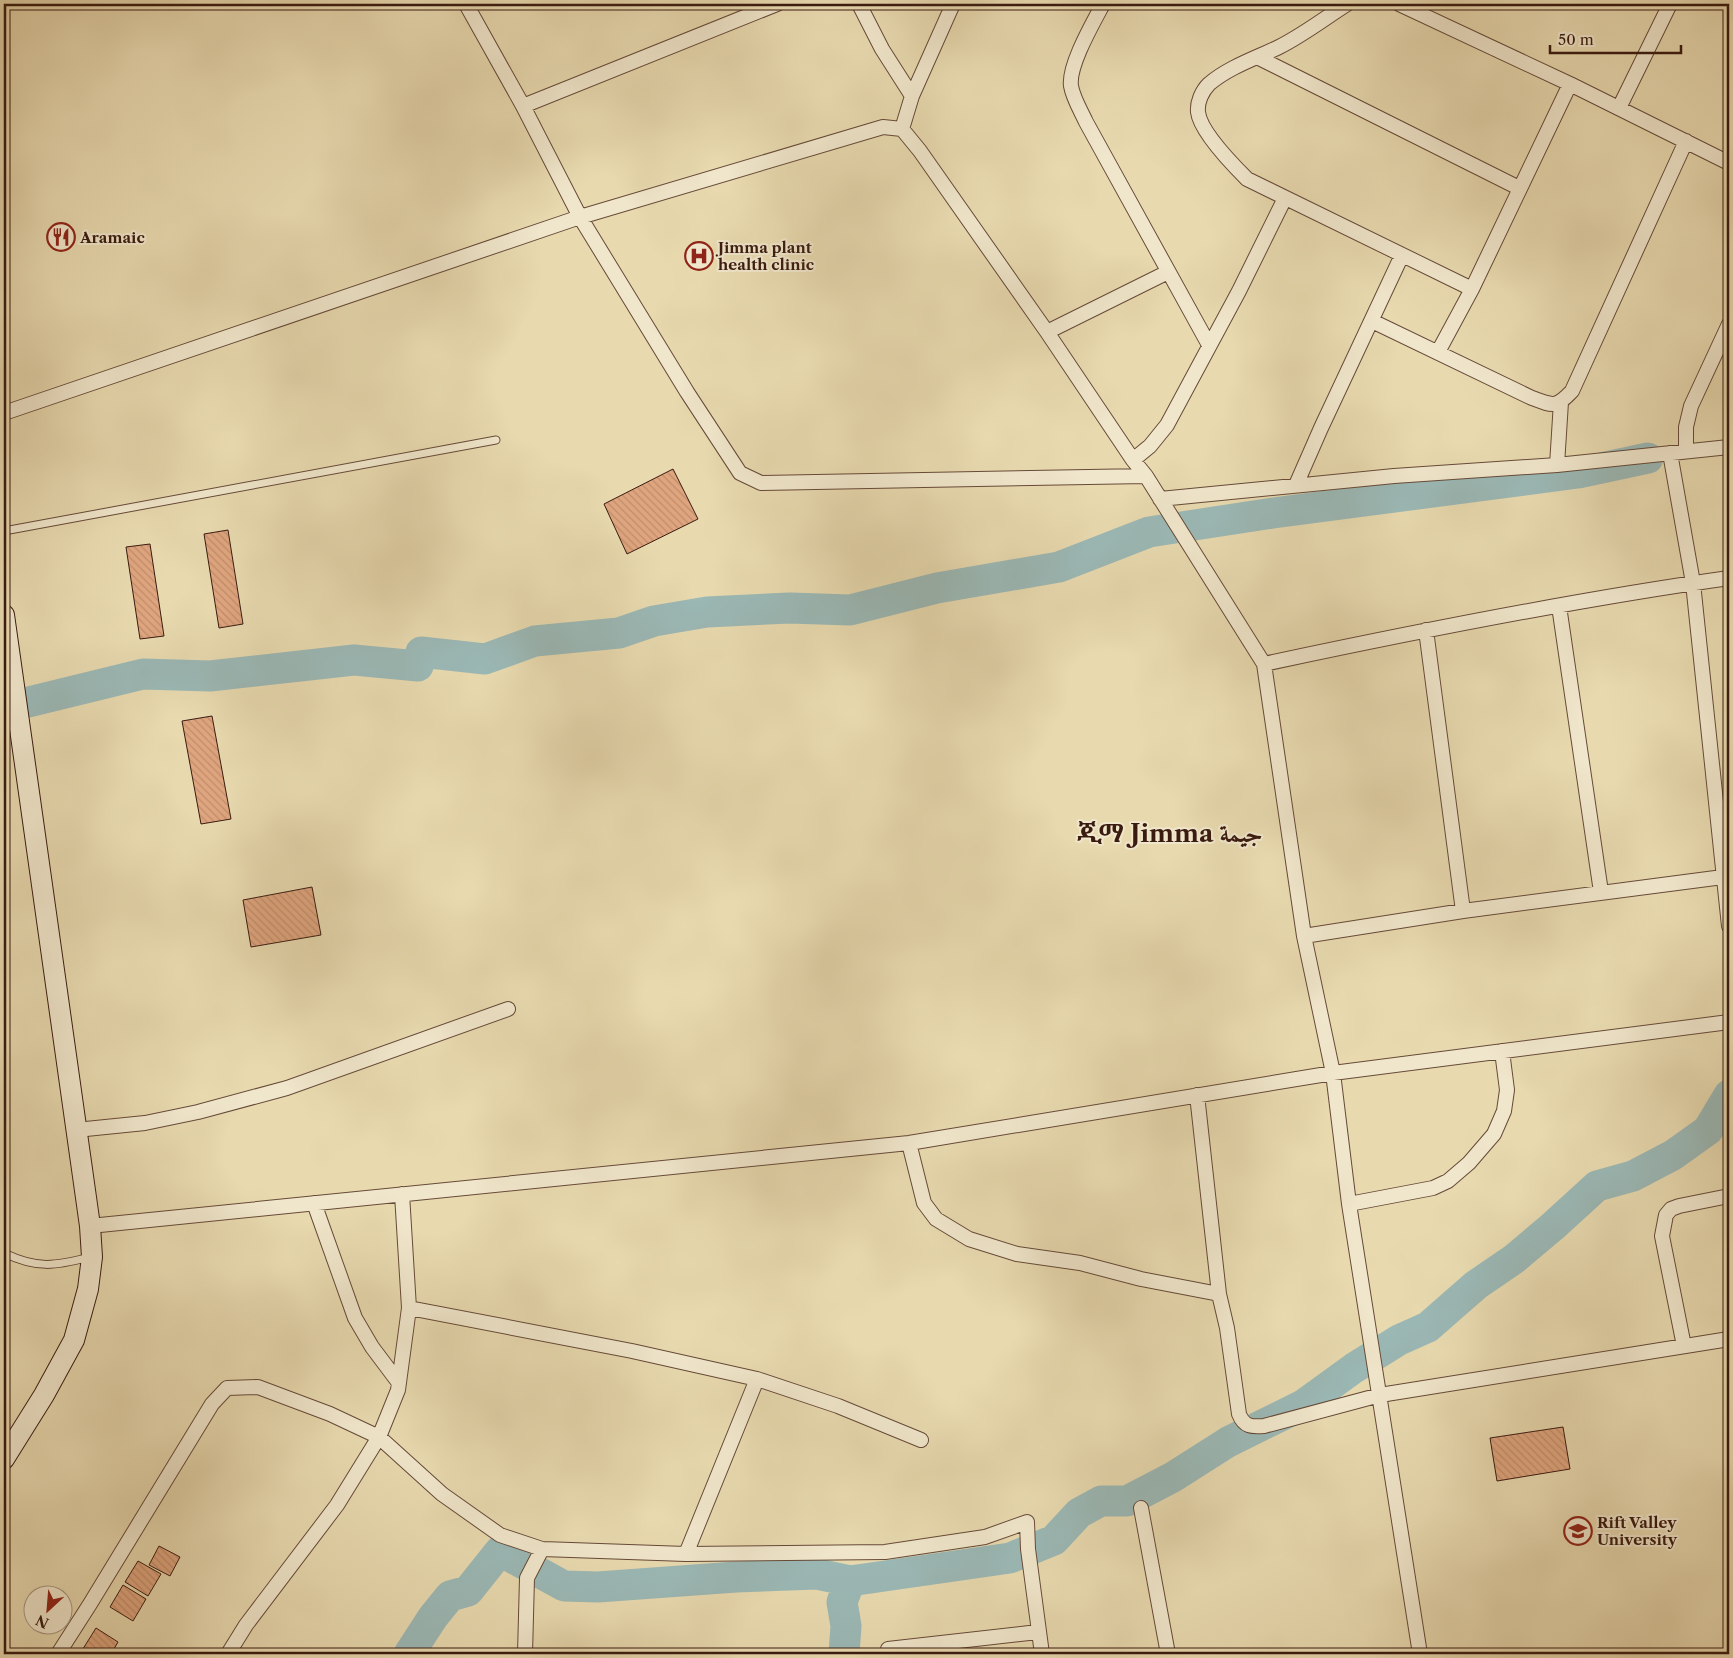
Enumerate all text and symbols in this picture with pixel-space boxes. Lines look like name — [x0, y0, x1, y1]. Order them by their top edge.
scale bar — [1550, 22, 1682, 54]
text: 50 m — [1558, 30, 1594, 49]
restaurant icon: Aramaic — [46, 222, 76, 252]
place label: Aramaic — [79, 228, 145, 247]
place label: Jimma plant health clinic — [715, 238, 814, 274]
hospital icon: Jimma plant health clinic — [684, 241, 714, 271]
district label: ጂማ Jimma جيمة — [1077, 818, 1263, 849]
place label: Rift Valley University — [1597, 1513, 1678, 1549]
school or university icon: Rift Valley University — [1563, 1516, 1593, 1546]
north arrow — [22, 1586, 72, 1636]
text: N — [33, 1611, 52, 1632]

